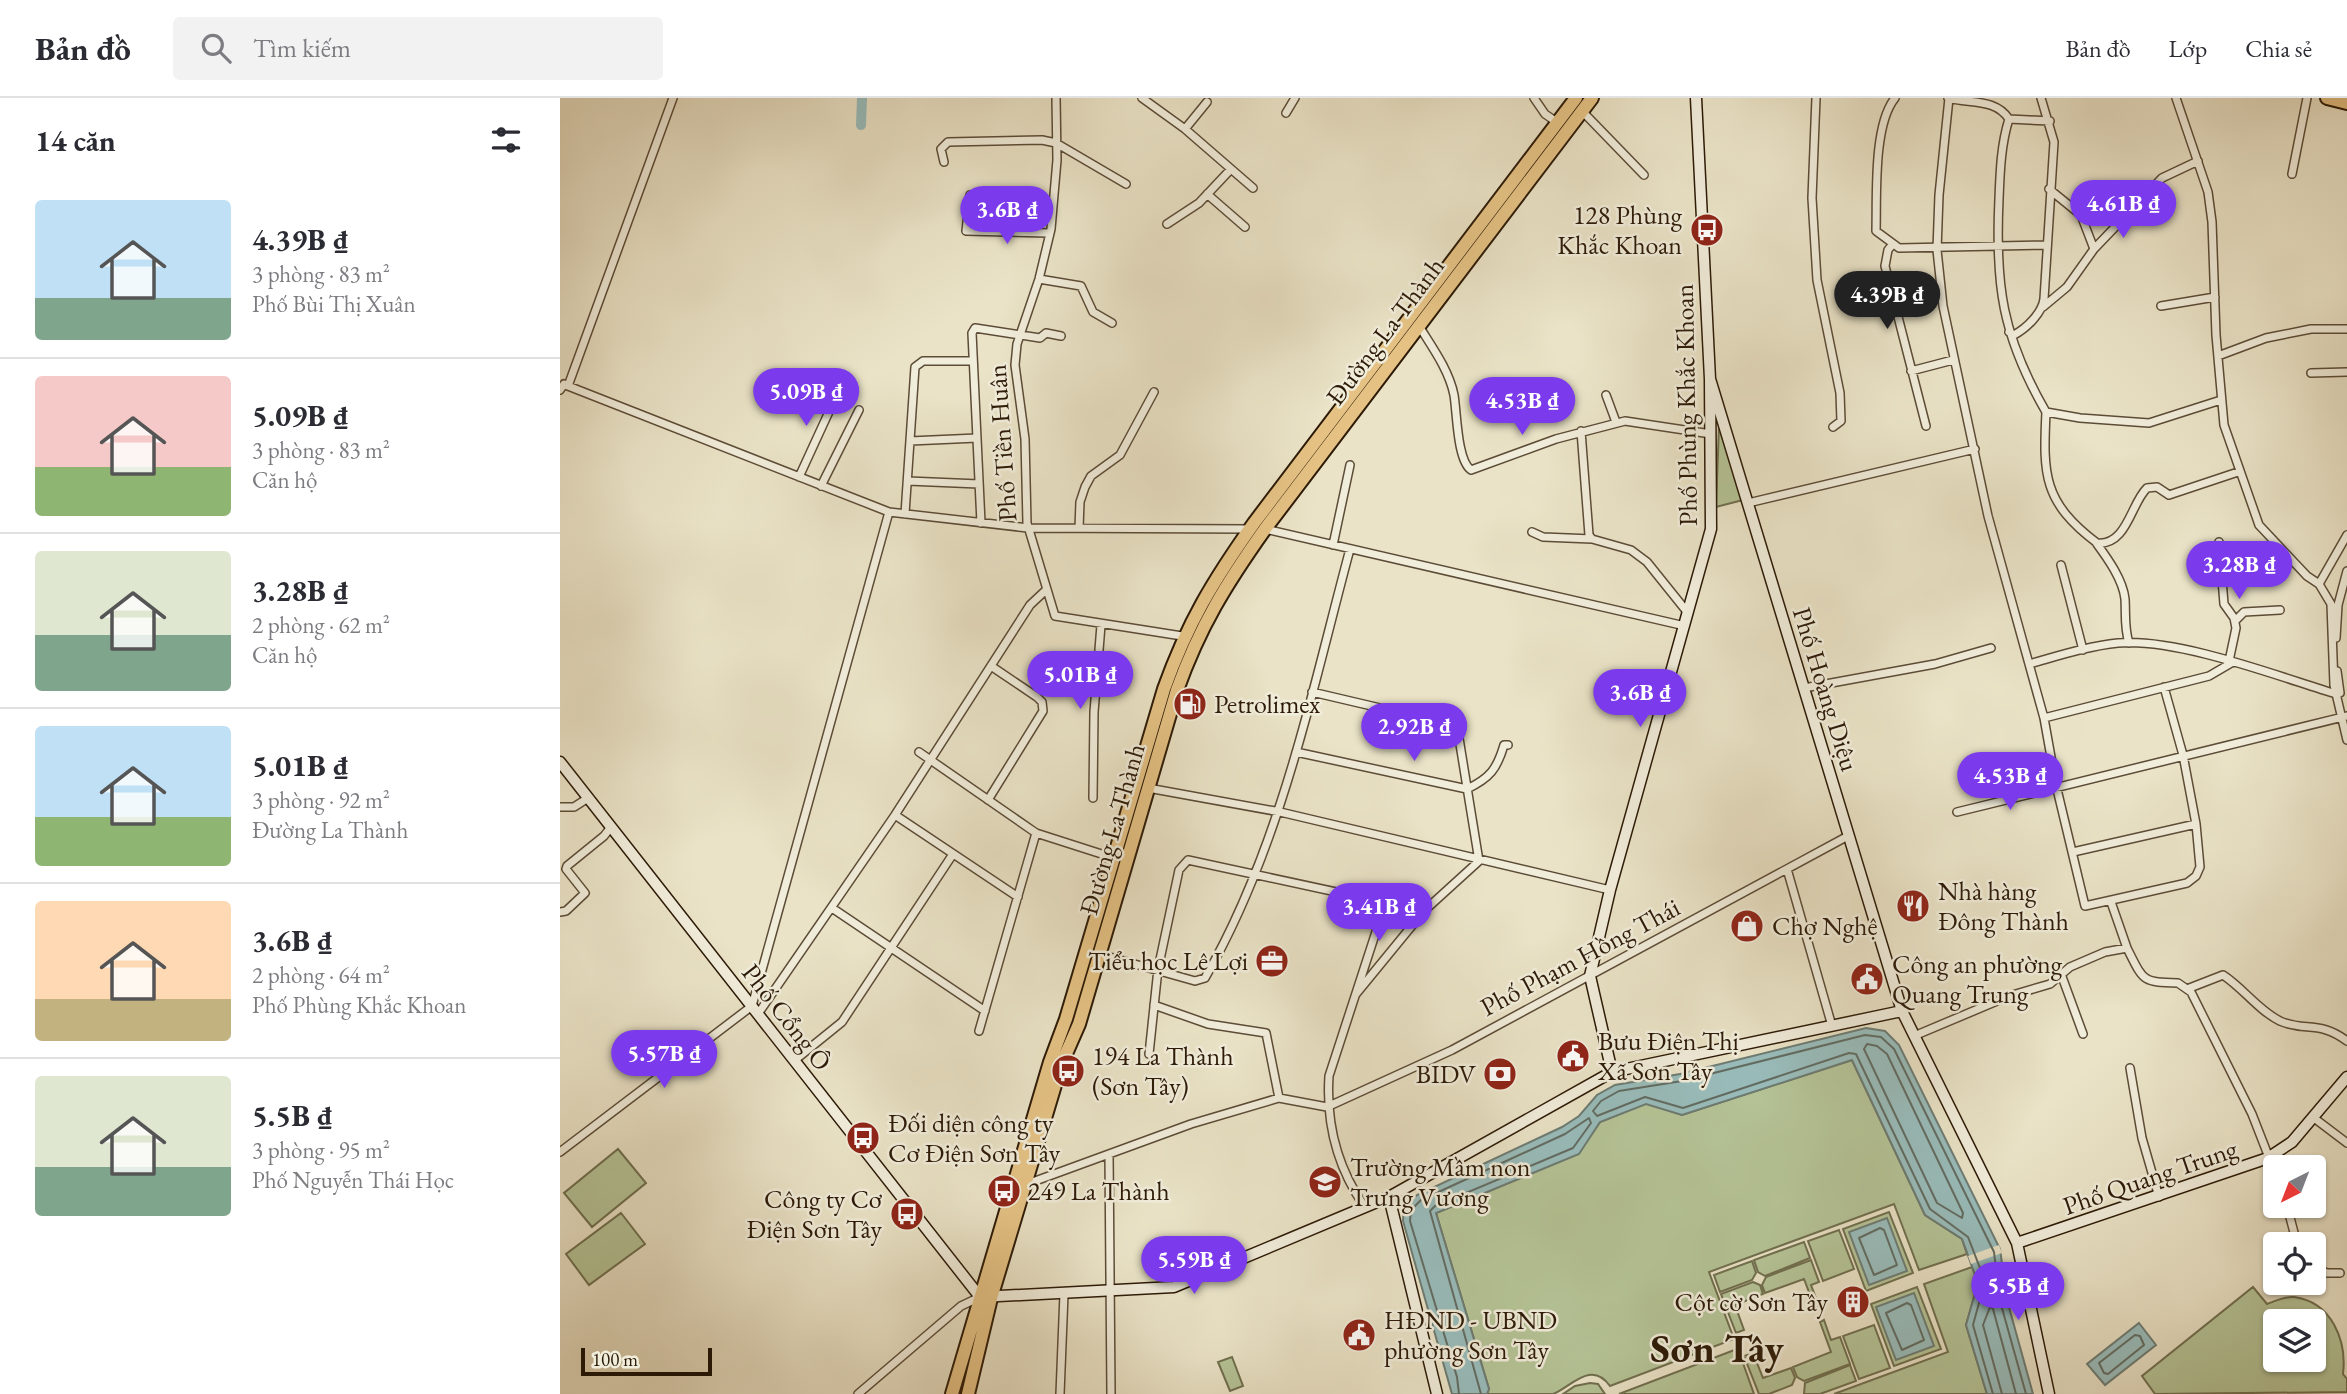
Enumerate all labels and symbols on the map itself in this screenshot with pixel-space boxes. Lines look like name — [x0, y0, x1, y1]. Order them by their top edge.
pin: 4.61B ₫ — [2058, 180, 2188, 240]
pin: 3.6B ₫ — [950, 186, 1064, 246]
place label: 128 Phùng Khắc Khoan — [1557, 198, 1683, 262]
bus stop icon: 128 Phùng Khắc Khoan — [1688, 211, 1726, 249]
street label: Đường La Thành — [1318, 250, 1452, 412]
pin: 4.39B ₫ — [1822, 272, 1952, 331]
street label: Phố Phùng Khắc Khoan — [1667, 283, 1705, 526]
street label: Phố Tiền Huân — [980, 363, 1024, 523]
pin: 5.09B ₫ — [741, 368, 871, 428]
pin: 4.53B ₫ — [1457, 378, 1587, 437]
pin: 3.28B ₫ — [2174, 542, 2304, 601]
street label: Phố Hoàng Diệu — [1785, 603, 1867, 775]
pin: 5.01B ₫ — [1015, 652, 1145, 711]
pin: 3.6B ₫ — [1583, 670, 1697, 729]
fuel station icon: Petrolimex — [1171, 685, 1209, 723]
place label: Petrolimex — [1214, 687, 1321, 721]
pin: 2.92B ₫ — [1349, 704, 1479, 763]
street label: Đường La Thành — [1071, 739, 1153, 919]
pin: 4.53B ₫ — [1945, 752, 2075, 812]
place label: Nhà hàng Đông Thành — [1938, 874, 2069, 938]
pin: 3.41B ₫ — [1314, 884, 1444, 943]
restaurant icon: Nhà hàng Đông Thành — [1894, 887, 1932, 925]
street label: Phố Phạm Hồng Thái — [1474, 890, 1686, 1024]
shop icon: Chợ Nghệ — [1728, 907, 1766, 945]
place label: Chợ Nghệ — [1772, 909, 1878, 943]
office icon: Tiểu học Lê Lợi — [1253, 942, 1291, 980]
place label: Tiểu học Lê Lợi — [1088, 944, 1248, 978]
place label: Công an phường Quang Trung — [1892, 947, 2063, 1011]
street label: Phố Cổng Ô — [734, 956, 840, 1078]
public building icon: Công an phường Quang Trung — [1848, 960, 1886, 998]
place label: Bưu Điện Thị Xã Sơn Tây — [1597, 1024, 1739, 1088]
pin: 5.57B ₫ — [599, 1030, 729, 1090]
public building icon: Bưu Điện Thị Xã Sơn Tây — [1554, 1037, 1592, 1075]
place label: 194 La Thành (Sơn Tây) — [1092, 1039, 1234, 1103]
bus stop icon: 194 La Thành (Sơn Tây) — [1049, 1052, 1087, 1090]
bank icon: BIDV — [1481, 1055, 1519, 1093]
place label: BIDV — [1416, 1057, 1477, 1091]
place label: Đối diện công ty Cơ Điện Sơn Tây — [888, 1106, 1061, 1170]
bus stop icon: Đối diện công ty Cơ Điện Sơn Tây — [844, 1119, 882, 1157]
street label: Phố Quang Trung — [2058, 1131, 2242, 1223]
place label: Trường Mầm non Trưng Vương — [1350, 1150, 1531, 1214]
north arrow — [2263, 1155, 2326, 1218]
school or university icon: Trường Mầm non Trưng Vương — [1306, 1163, 1344, 1201]
bus stop icon: 249 La Thành — [985, 1172, 1023, 1210]
place label: 249 La Thành — [1028, 1174, 1170, 1208]
place label: Công ty Cơ Điện Sơn Tây — [747, 1182, 883, 1246]
bus stop icon: Công ty Cơ Điện Sơn Tây — [888, 1195, 926, 1233]
pin: 5.59B ₫ — [1129, 1236, 1259, 1296]
pin: 5.5B ₫ — [1961, 1262, 2075, 1322]
building icon: Cột cờ Sơn Tây — [1834, 1283, 1872, 1321]
place label: Cột cờ Sơn Tây — [1675, 1285, 1829, 1319]
place label: HĐND - UBND phường Sơn Tây — [1384, 1303, 1557, 1367]
public building icon: HĐND - UBND phường Sơn Tây — [1340, 1316, 1378, 1354]
district label: Sơn Tây — [1650, 1322, 1784, 1374]
scale bar — [581, 1345, 712, 1377]

